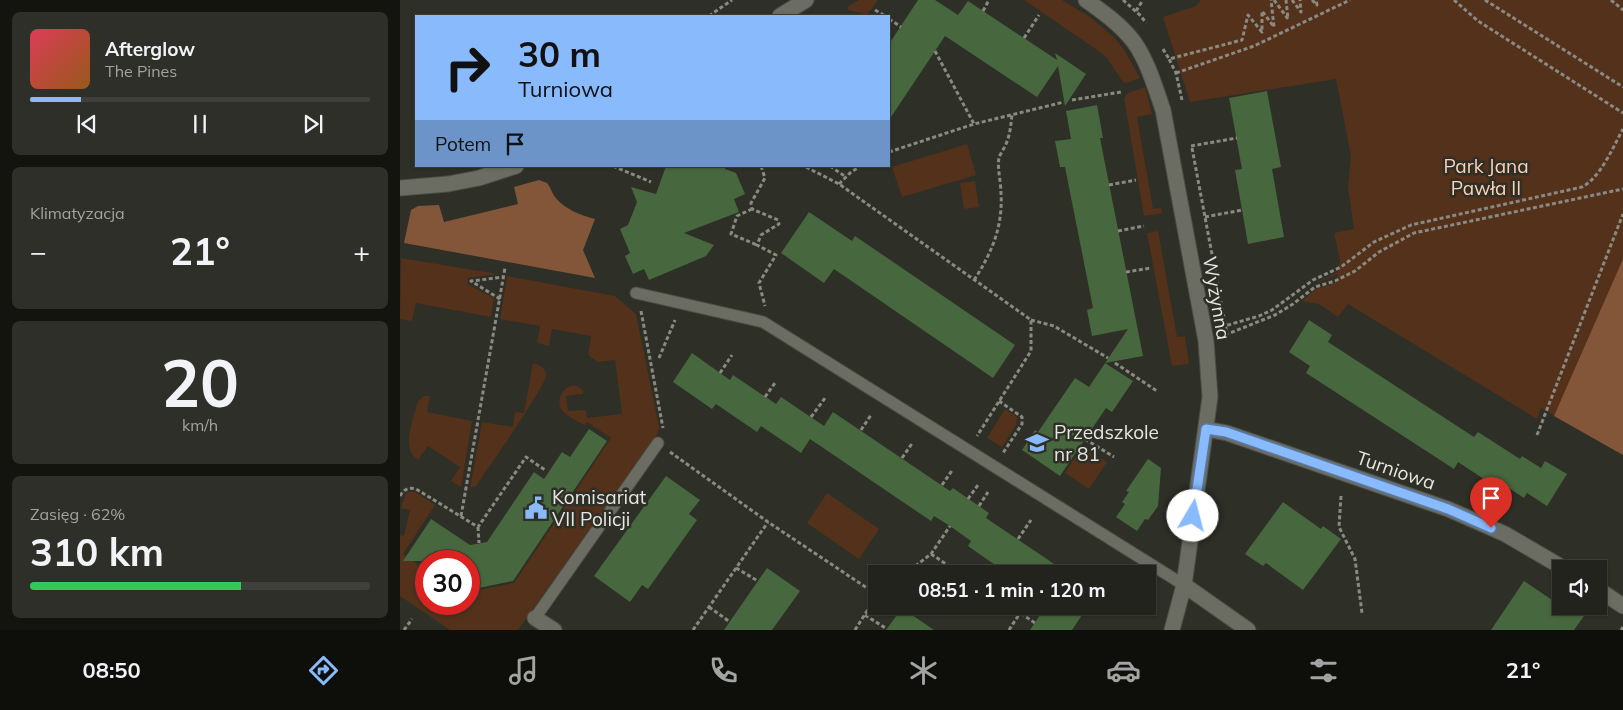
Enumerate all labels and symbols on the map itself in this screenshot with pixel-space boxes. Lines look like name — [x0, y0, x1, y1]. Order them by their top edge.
park label: Park Jana Pawła II — [1443, 154, 1529, 200]
street label: Wyżynna — [1198, 255, 1236, 341]
place label: Przedszkole nr 81 — [1054, 420, 1159, 466]
school or university icon: Przedszkole nr 81 — [1024, 430, 1050, 456]
street label: Turniowa — [1353, 445, 1439, 495]
pin — [1470, 477, 1512, 528]
place label: Komisariat VII Policji — [552, 485, 647, 531]
position arrow — [1166, 489, 1218, 541]
public building icon: Komisariat VII Policji — [523, 495, 549, 521]
speed limit sign: 30 — [415, 550, 480, 615]

